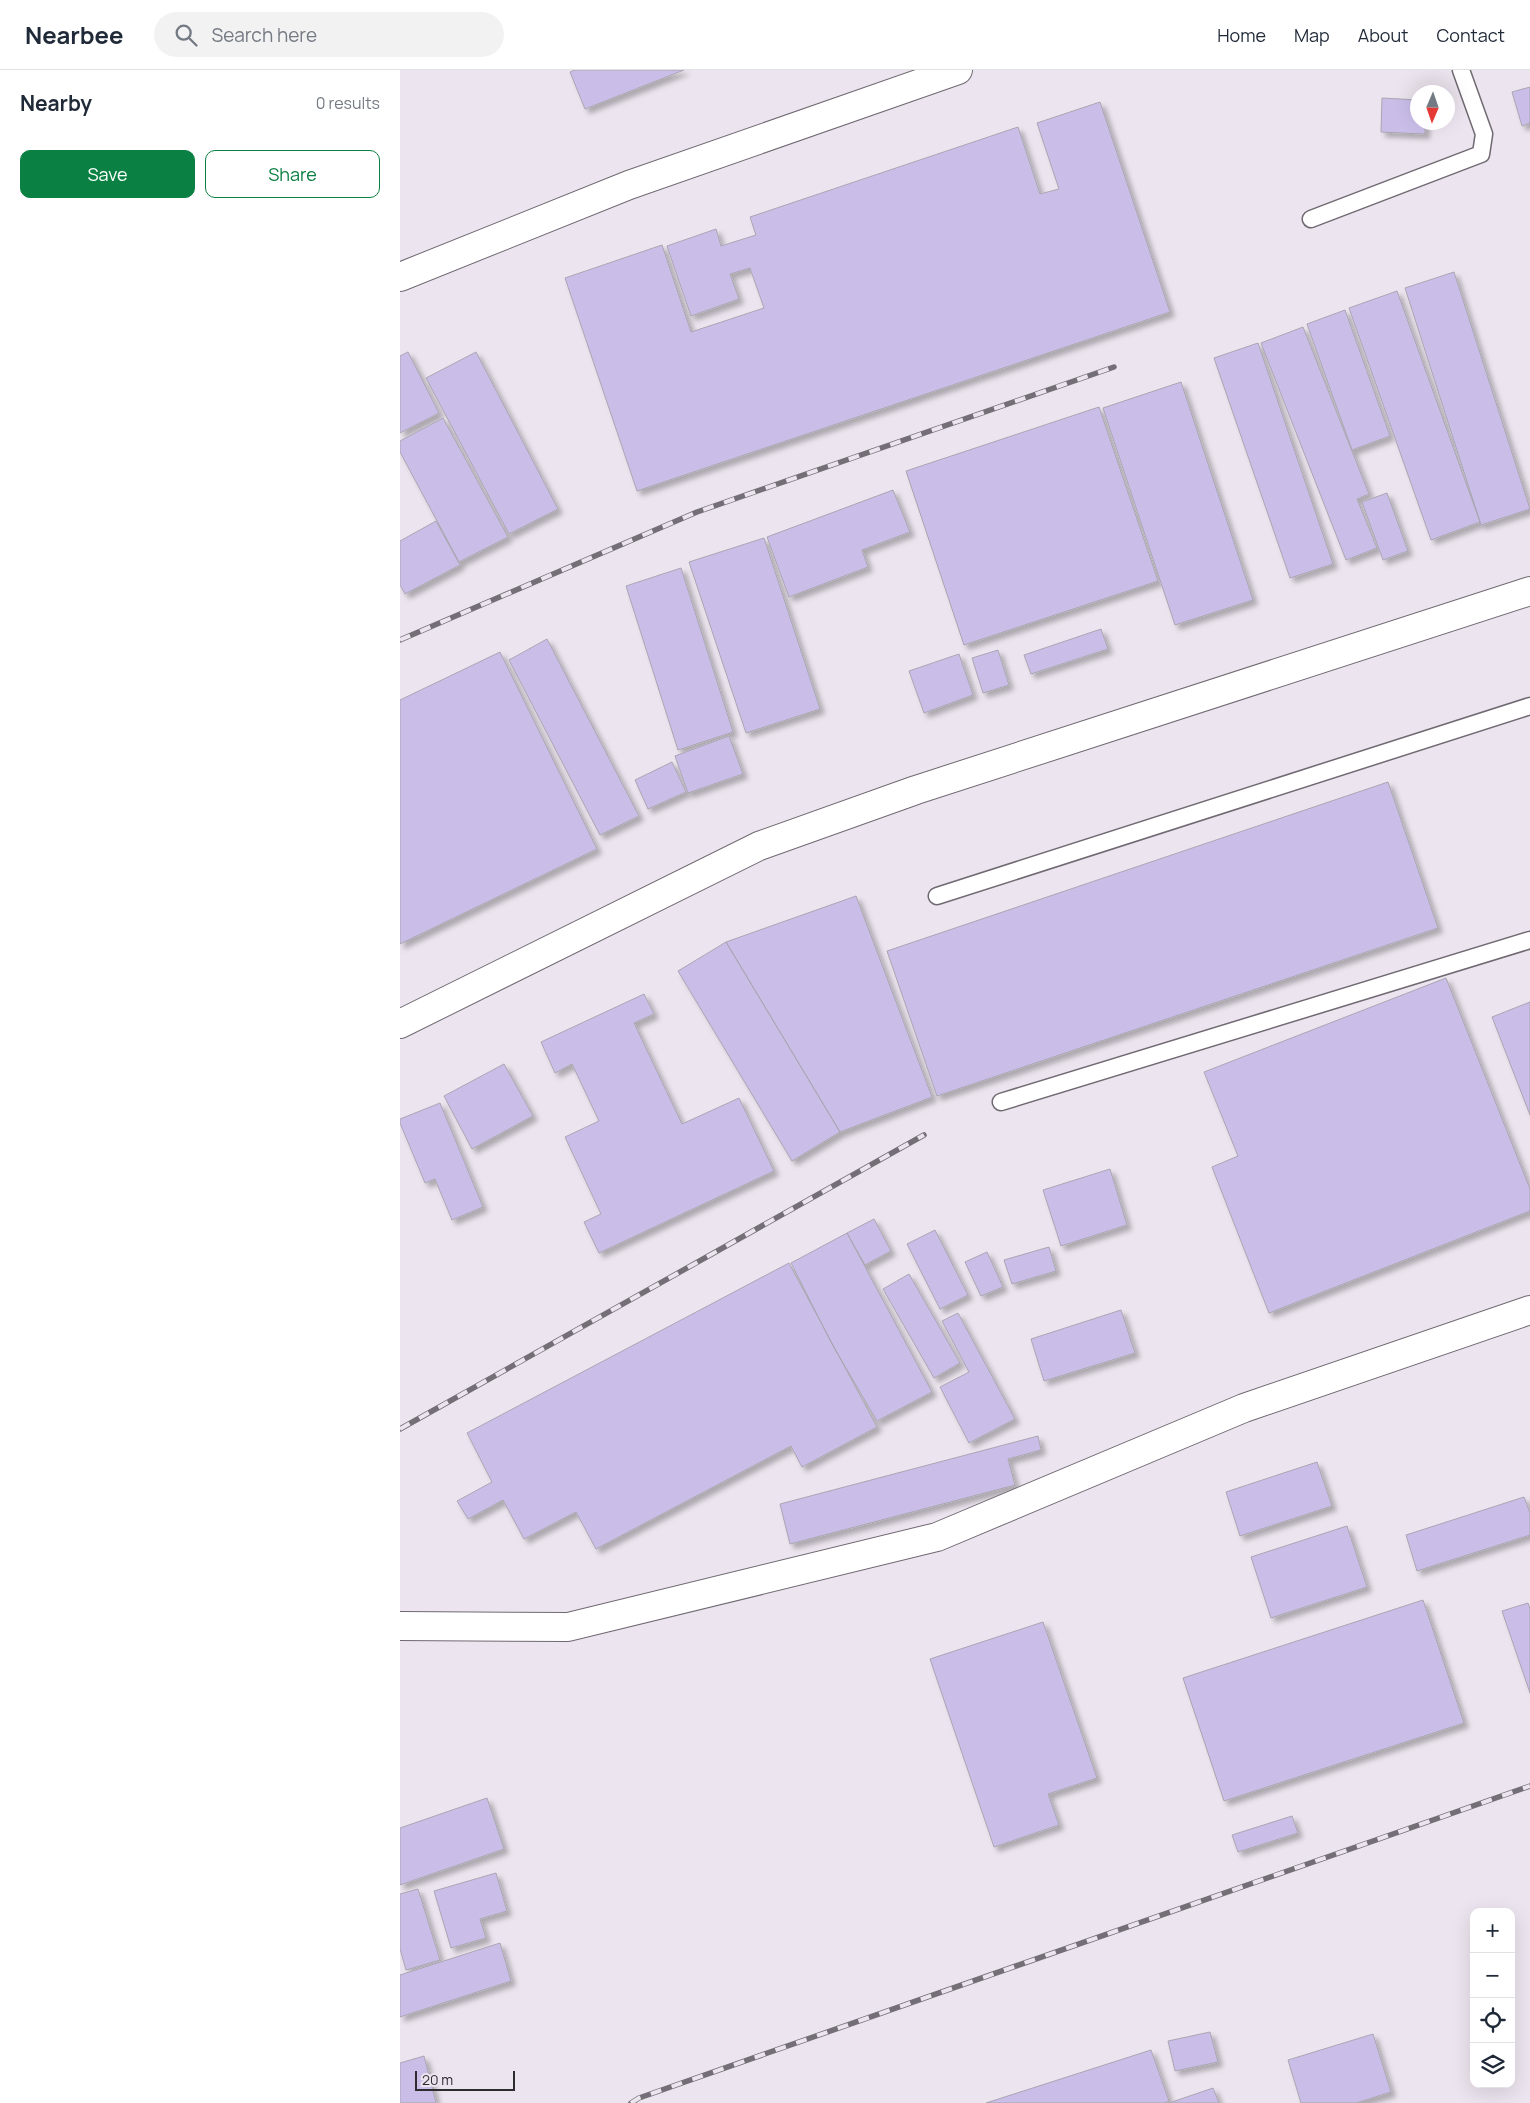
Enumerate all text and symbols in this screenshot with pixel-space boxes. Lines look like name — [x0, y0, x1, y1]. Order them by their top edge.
search box — [154, 12, 504, 57]
text: Nearbee — [25, 18, 124, 51]
icon: search — [172, 21, 200, 49]
text: Search here — [212, 22, 317, 48]
text: Home — [1217, 23, 1266, 47]
text: Map — [1294, 23, 1330, 47]
text: About — [1358, 23, 1408, 47]
text: Contact — [1436, 23, 1505, 47]
north arrow — [1410, 85, 1455, 130]
text: Nearby — [20, 89, 92, 117]
text: 0 results — [316, 92, 380, 114]
button: Save — [20, 150, 195, 198]
button: Share — [205, 150, 380, 198]
map controls — [1470, 1908, 1515, 2088]
button: + — [1470, 1908, 1515, 1953]
button: − — [1470, 1953, 1515, 1998]
button: locate — [1470, 1998, 1515, 2043]
button: layers — [1470, 2043, 1515, 2088]
scale bar — [415, 2068, 515, 2091]
text: 20 m — [422, 2070, 453, 2089]

